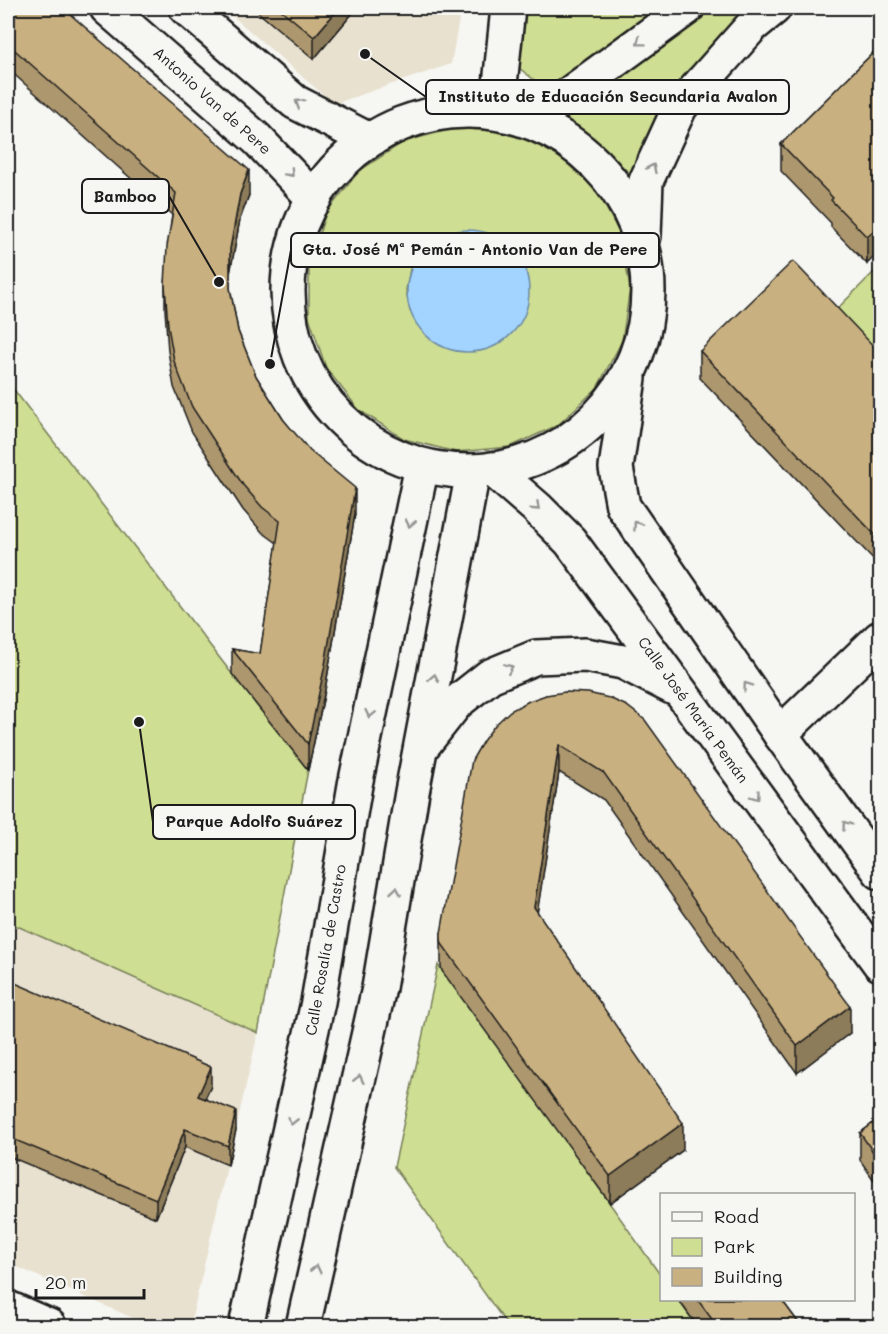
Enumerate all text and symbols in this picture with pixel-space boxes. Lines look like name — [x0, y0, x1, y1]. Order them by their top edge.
one-way arrow — [636, 35, 647, 46]
street label: Antonio Van de Pere — [150, 42, 276, 158]
callout: Instituto de Educación Secundaria Avalon — [426, 80, 789, 114]
text: Instituto de Educación Secundaria Avalon — [439, 85, 777, 106]
one-way arrow — [295, 99, 305, 111]
one-way arrow — [644, 164, 656, 175]
one-way arrow — [283, 167, 294, 177]
callout: Bamboo — [82, 179, 169, 213]
text: Bamboo — [94, 185, 157, 206]
callout: Gta. José Mª Pemán - Antonio Van de Pere — [291, 233, 659, 267]
text: Gta. José Mª Pemán - Antonio Van de Pere — [303, 238, 647, 259]
one-way arrow — [529, 500, 540, 511]
one-way arrow — [404, 518, 417, 528]
one-way arrow — [633, 521, 644, 532]
street label: Calle José María Pemán — [634, 632, 754, 786]
one-way arrow — [503, 663, 514, 675]
one-way arrow — [427, 673, 440, 683]
one-way arrow — [743, 682, 754, 693]
one-way arrow — [364, 709, 377, 719]
one-way arrow — [749, 789, 760, 800]
callout: Parque Adolfo Suárez — [153, 805, 355, 839]
text: Parque Adolfo Suárez — [165, 810, 343, 831]
one-way arrow — [842, 820, 853, 831]
street label: Calle Rosalía de Castro — [300, 863, 350, 1037]
one-way arrow — [389, 886, 401, 895]
one-way arrow — [352, 1074, 365, 1084]
one-way arrow — [286, 1116, 299, 1126]
legend — [660, 1193, 855, 1301]
text: Road — [714, 1204, 759, 1228]
text: Park — [714, 1234, 755, 1258]
scale bar — [36, 1262, 144, 1300]
text: Building — [714, 1264, 782, 1288]
one-way arrow — [309, 1265, 322, 1275]
text: 20 m — [45, 1270, 86, 1294]

